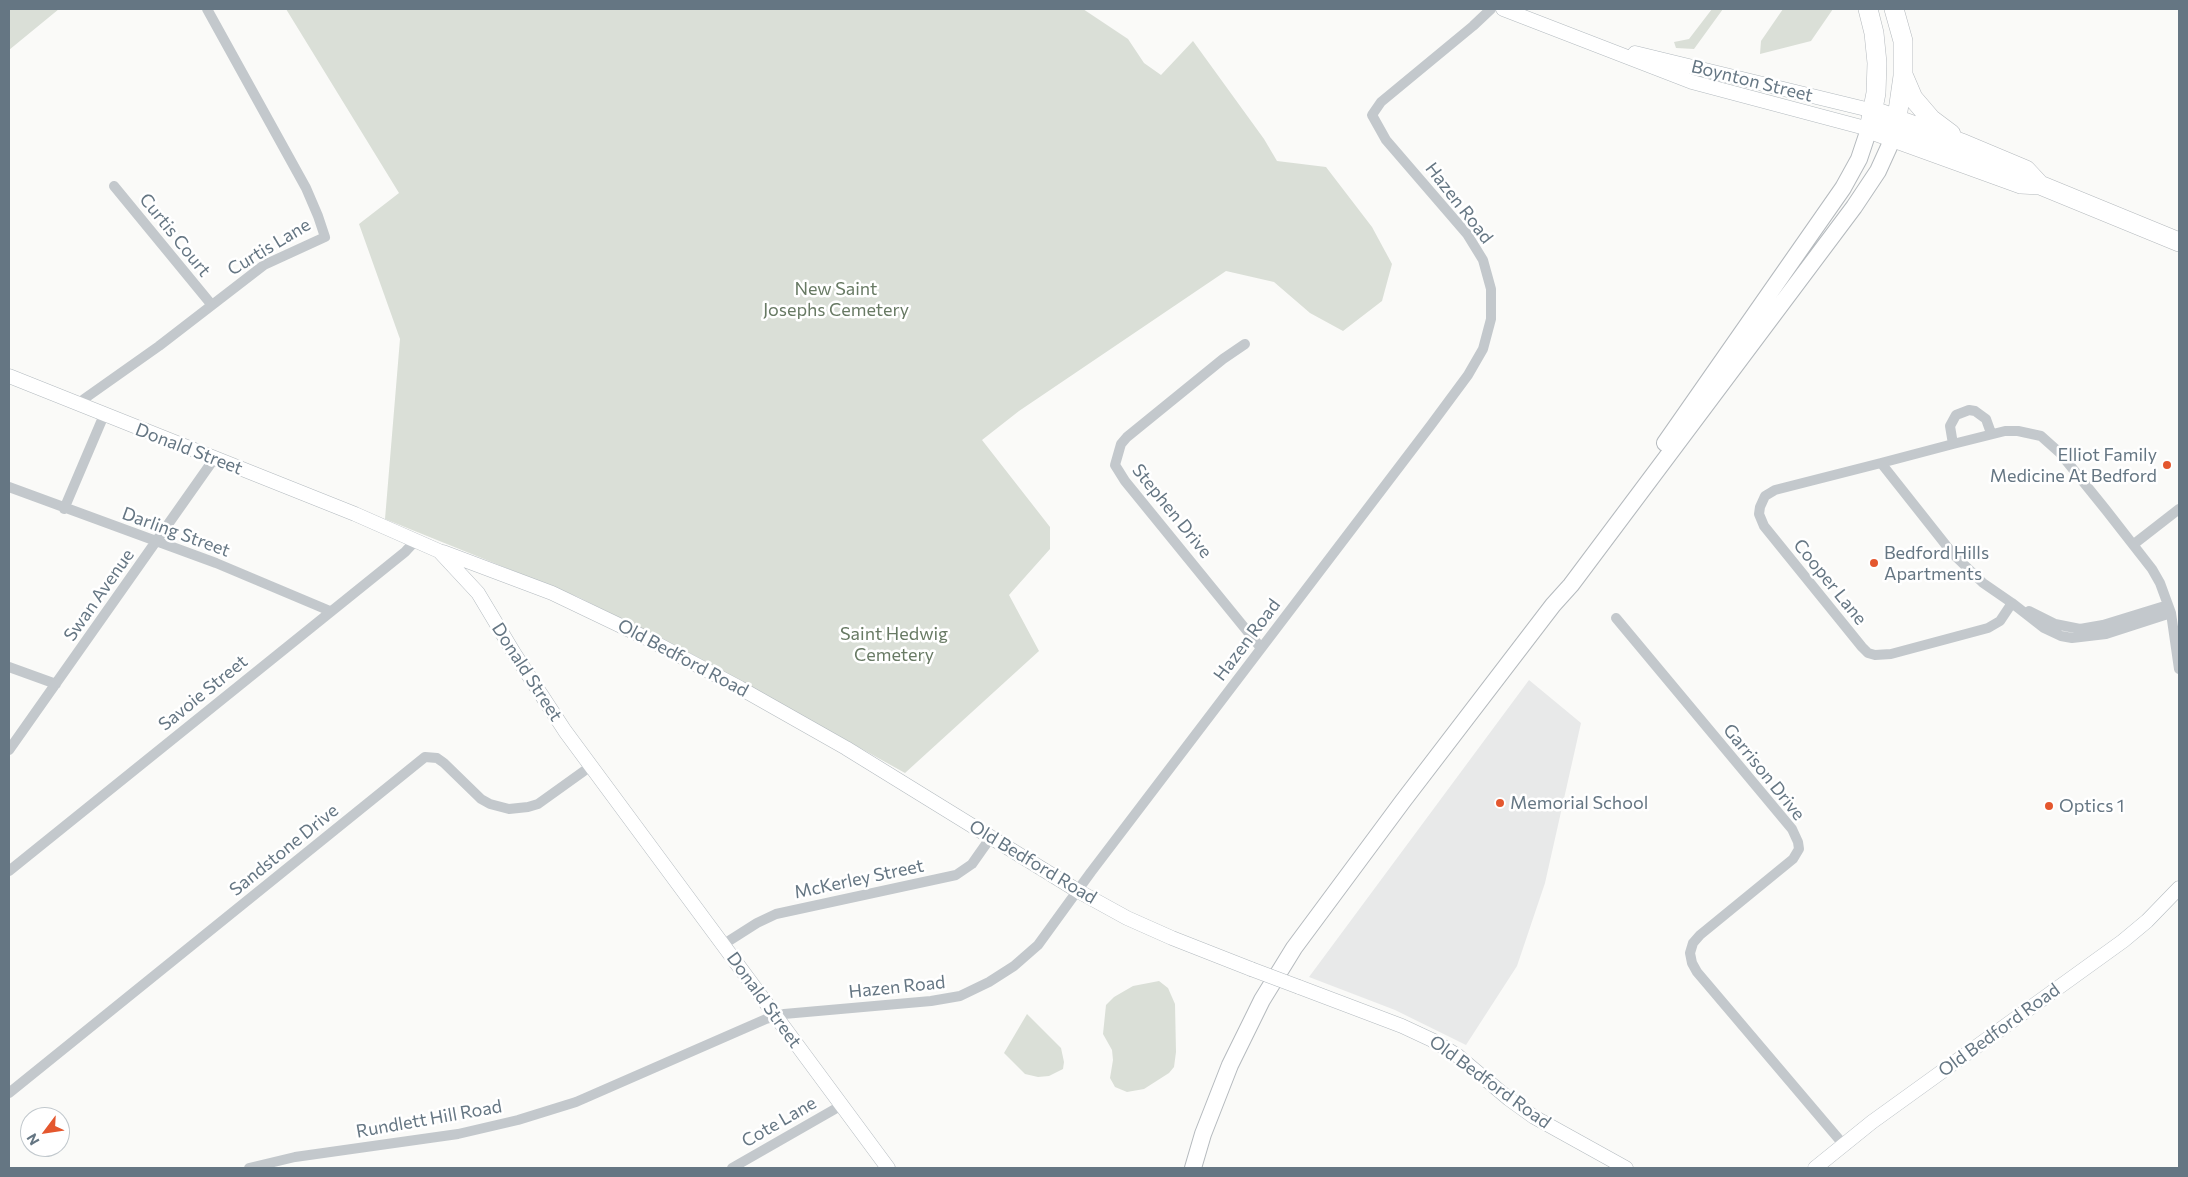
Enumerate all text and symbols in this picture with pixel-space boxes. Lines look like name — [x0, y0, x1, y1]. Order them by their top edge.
street label: Boynton Street — [1689, 55, 1815, 107]
street label: Hazen Road — [1421, 158, 1497, 248]
street label: Curtis Court — [135, 189, 215, 281]
street label: Curtis Lane — [224, 214, 314, 280]
park label: New Saint Josephs Cemetery — [763, 278, 909, 320]
street label: Donald Street — [132, 419, 246, 479]
place label: Elliot Family Medicine At Bedford — [1990, 444, 2157, 486]
marker: Elliot Family Medicine At Bedford — [2161, 459, 2173, 471]
street label: Stephen Drive — [1127, 460, 1217, 562]
street label: Darling Street — [119, 502, 233, 562]
street label: Cooper Lane — [1789, 535, 1871, 629]
place label: Bedford Hills Apartments — [1884, 542, 1989, 584]
street label: Swan Avenue — [59, 545, 139, 645]
marker: Bedford Hills Apartments — [1868, 557, 1880, 569]
street label: Hazen Road — [1209, 595, 1285, 685]
street label: Old Bedford Road — [614, 614, 752, 702]
street label: Donald Street — [487, 619, 567, 725]
park label: Saint Hedwig Cemetery — [840, 623, 948, 666]
street label: Savoie Street — [154, 651, 252, 735]
street label: Garrison Drive — [1719, 719, 1809, 825]
place label: Memorial School — [1510, 792, 1648, 814]
place label: Optics 1 — [2059, 795, 2124, 817]
marker: Memorial School — [1494, 797, 1506, 809]
street label: Sandstone Drive — [225, 800, 343, 900]
marker: Optics 1 — [2043, 800, 2055, 812]
street label: Old Bedford Road — [965, 815, 1101, 909]
street label: McKerley Street — [792, 855, 926, 903]
street label: Donald Street — [722, 948, 806, 1052]
street label: Hazen Road — [848, 971, 946, 1003]
street label: Old Bedford Road — [1934, 979, 2064, 1081]
street label: Old Bedford Road — [1425, 1031, 1555, 1133]
street label: Cote Lane — [738, 1092, 820, 1152]
street label: Rundlett Hill Road — [354, 1096, 504, 1142]
north arrow — [20, 1107, 70, 1157]
text: N — [23, 1131, 43, 1148]

